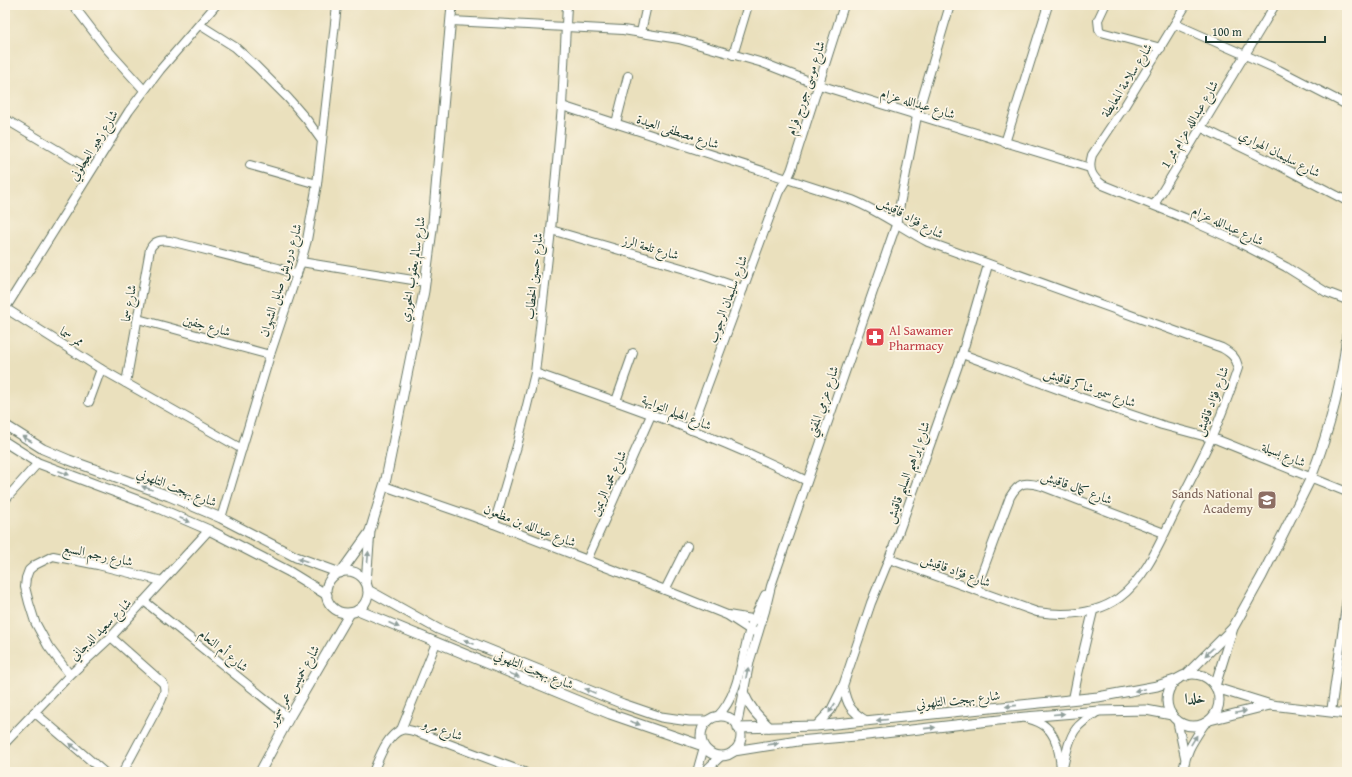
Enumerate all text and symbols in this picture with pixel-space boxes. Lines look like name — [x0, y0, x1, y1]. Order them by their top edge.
scale bar — [1206, 18, 1325, 44]
text: 100 m — [1212, 23, 1242, 40]
street label: شارع موسى جورج فرام — [781, 38, 832, 139]
street label: شارع سلامة المعايطة — [1096, 39, 1159, 122]
street label: شارع عبدالله عزام ممر 1 — [1156, 77, 1225, 173]
street label: شارع عبدالله عزام — [878, 83, 958, 126]
street label: شارع زهير العجلوني — [64, 106, 124, 185]
street label: شارع مصطفى العيدة — [634, 109, 721, 156]
street label: شارع سليمان الهواري — [1235, 125, 1324, 184]
street label: شارع فؤاد قاقيش — [873, 191, 947, 245]
street label: شارع عبدالله عزام — [1188, 201, 1267, 252]
street label: شارع سالم يعقوب الخوري — [395, 215, 432, 323]
street label: شارع درويش صايل الشهوان — [254, 221, 309, 340]
street label: شارع تلعة الرز — [618, 230, 681, 266]
street label: شارع حسين الخطاب — [519, 232, 549, 321]
street label: شارع سليمان الرجوب — [703, 253, 754, 346]
street label: شارع سما — [116, 283, 143, 324]
street label: شارع جفين — [180, 310, 233, 343]
place label: Al Sawamer Pharmacy — [889, 321, 954, 355]
street label: ممر سما — [56, 322, 87, 351]
pharmacy icon: Al Sawamer Pharmacy — [864, 326, 886, 348]
street label: شارع عزمي المفتي — [801, 363, 845, 440]
street label: شارع سمير شاكر قاقيش — [1040, 363, 1139, 414]
street label: شارع فؤاد قاقيش — [1189, 364, 1235, 439]
street label: شارع الهيلم التوايهة — [637, 390, 715, 439]
street label: شارع إبراهيم السليم قاقيش — [880, 418, 939, 527]
one-way arrow — [21, 436, 33, 443]
street label: شارع بسيلة — [1257, 437, 1308, 474]
street label: شارع محمد الريمين — [586, 447, 633, 520]
street label: شارع بهجت التلهوني — [133, 463, 220, 513]
street label: شارع كمال قاقيش — [1038, 466, 1115, 511]
one-way arrow — [58, 471, 70, 477]
place label: Sands National Academy — [1172, 484, 1254, 518]
one-way arrow — [141, 485, 153, 491]
school or university icon: Sands National Academy — [1256, 489, 1278, 511]
street label: شارع عبدالله بن مظعون — [480, 499, 579, 554]
one-way arrow — [180, 517, 191, 523]
street label: شارع رجم السبع — [61, 538, 135, 574]
street label: شارع فؤاد قاقيش — [918, 549, 993, 594]
one-way arrow — [364, 551, 371, 563]
one-way arrow — [297, 557, 309, 563]
street label: شارع سعيد الدجاني — [65, 594, 137, 666]
one-way arrow — [388, 623, 400, 629]
street label: شارع أم النعام — [193, 624, 253, 678]
one-way arrow — [463, 638, 475, 644]
street label: شارع خميس عمر سمور — [262, 641, 326, 732]
street label: شارع بهجت التلهوني — [490, 645, 577, 696]
one-way arrow — [1204, 647, 1214, 657]
one-way arrow — [745, 667, 751, 679]
one-way arrow — [508, 672, 519, 678]
street label: شارع بهجت التلهوني — [915, 686, 1001, 715]
one-way arrow — [583, 687, 595, 693]
one-way arrow — [1134, 687, 1146, 693]
district label: خلدا — [1185, 688, 1206, 708]
one-way arrow — [828, 703, 836, 713]
one-way arrow — [1005, 703, 1017, 710]
one-way arrow — [1235, 709, 1247, 715]
one-way arrow — [1053, 711, 1065, 718]
street label: شارع مرو — [418, 713, 465, 747]
one-way arrow — [876, 716, 888, 723]
one-way arrow — [629, 720, 641, 726]
one-way arrow — [924, 725, 936, 732]
one-way arrow — [1191, 734, 1198, 746]
one-way arrow — [767, 741, 779, 747]
one-way arrow — [69, 742, 80, 751]

